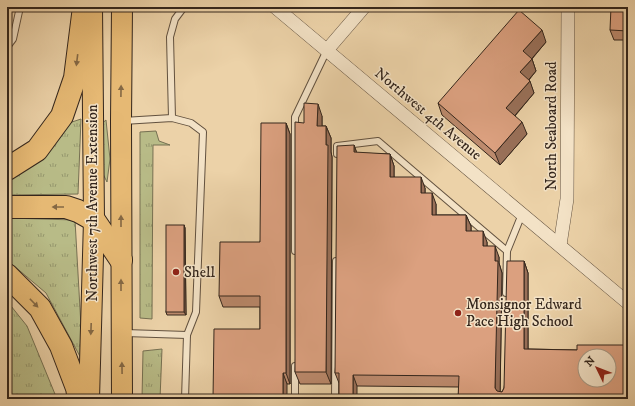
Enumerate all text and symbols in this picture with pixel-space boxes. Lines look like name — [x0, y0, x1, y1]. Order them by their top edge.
one-way arrow — [74, 54, 80, 66]
street label: North Seaboard Road — [542, 61, 561, 191]
street label: Northwest 4th Avenue — [371, 64, 485, 164]
one-way arrow — [118, 84, 124, 97]
street label: Northwest 7th Avenue Extension — [83, 104, 102, 302]
one-way arrow — [51, 204, 64, 210]
one-way arrow — [118, 214, 124, 227]
place label: Shell — [184, 263, 215, 282]
marker: Shell — [171, 267, 181, 277]
one-way arrow — [118, 278, 124, 291]
place label: Monsignor Edward Pace High School — [466, 295, 582, 331]
one-way arrow — [30, 298, 39, 308]
marker: Monsignor Edward Pace High School — [453, 308, 463, 318]
one-way arrow — [88, 323, 94, 336]
north arrow — [577, 348, 617, 388]
text: N — [582, 354, 599, 370]
one-way arrow — [119, 361, 125, 374]

